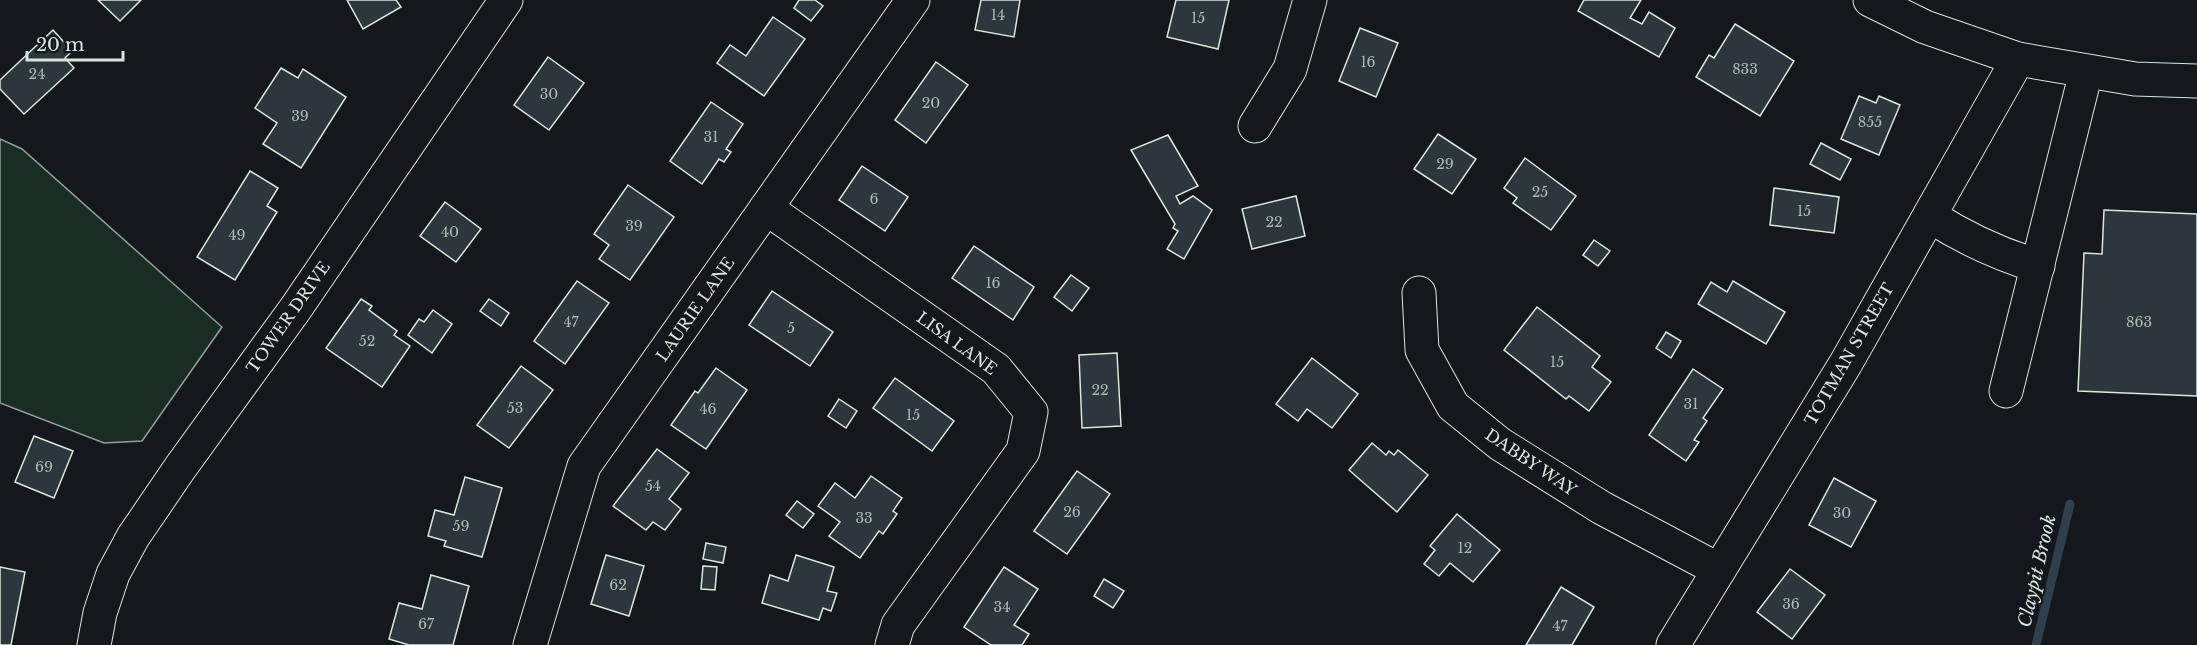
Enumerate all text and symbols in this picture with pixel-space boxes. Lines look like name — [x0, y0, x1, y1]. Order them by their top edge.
house number: 14 — [991, 6, 1005, 24]
house number: 15 — [1191, 9, 1205, 27]
scale bar — [27, 24, 123, 62]
text: 20 m — [36, 34, 84, 56]
house number: 16 — [1360, 53, 1376, 71]
house number: 833 — [1732, 60, 1758, 78]
house number: 24 — [29, 65, 45, 83]
house number: 30 — [540, 85, 558, 103]
house number: 20 — [922, 94, 940, 112]
house number: 39 — [291, 107, 309, 125]
house number: 855 — [1858, 113, 1882, 131]
house number: 31 — [704, 128, 718, 146]
house number: 29 — [1436, 155, 1454, 173]
house number: 25 — [1532, 183, 1548, 201]
house number: 6 — [869, 190, 879, 208]
house number: 15 — [1797, 202, 1811, 220]
house number: 22 — [1265, 213, 1283, 231]
house number: 39 — [625, 217, 643, 235]
house number: 40 — [441, 223, 459, 241]
house number: 49 — [228, 226, 246, 244]
street label: LAURIE LANE — [652, 253, 738, 365]
street label: TOWER DRIVE — [242, 257, 334, 377]
house number: 16 — [985, 274, 1001, 292]
street label: TOTMAN STREET — [1800, 279, 1898, 429]
street label: LISA LANE — [913, 307, 1001, 379]
house number: 47 — [563, 313, 580, 331]
house number: 863 — [2126, 313, 2152, 331]
house number: 5 — [787, 319, 795, 337]
house number: 52 — [359, 332, 375, 350]
house number: 15 — [1550, 353, 1564, 371]
house number: 22 — [1091, 381, 1109, 399]
house number: 31 — [1684, 395, 1698, 413]
house number: 53 — [507, 399, 523, 417]
house number: 46 — [699, 400, 717, 418]
house number: 15 — [906, 406, 920, 424]
street label: DABBY WAY — [1482, 424, 1581, 500]
house number: 69 — [35, 458, 53, 476]
house number: 54 — [645, 477, 661, 495]
house number: 26 — [1063, 503, 1081, 521]
house number: 30 — [1833, 504, 1851, 522]
house number: 33 — [855, 509, 873, 527]
water label: Claypit Brook — [2013, 513, 2061, 629]
house number: 59 — [453, 517, 469, 535]
house number: 12 — [1458, 539, 1472, 557]
house number: 62 — [609, 576, 627, 594]
house number: 36 — [1782, 595, 1800, 613]
house number: 34 — [994, 598, 1010, 616]
house number: 67 — [418, 615, 435, 633]
house number: 47 — [1552, 617, 1569, 635]

